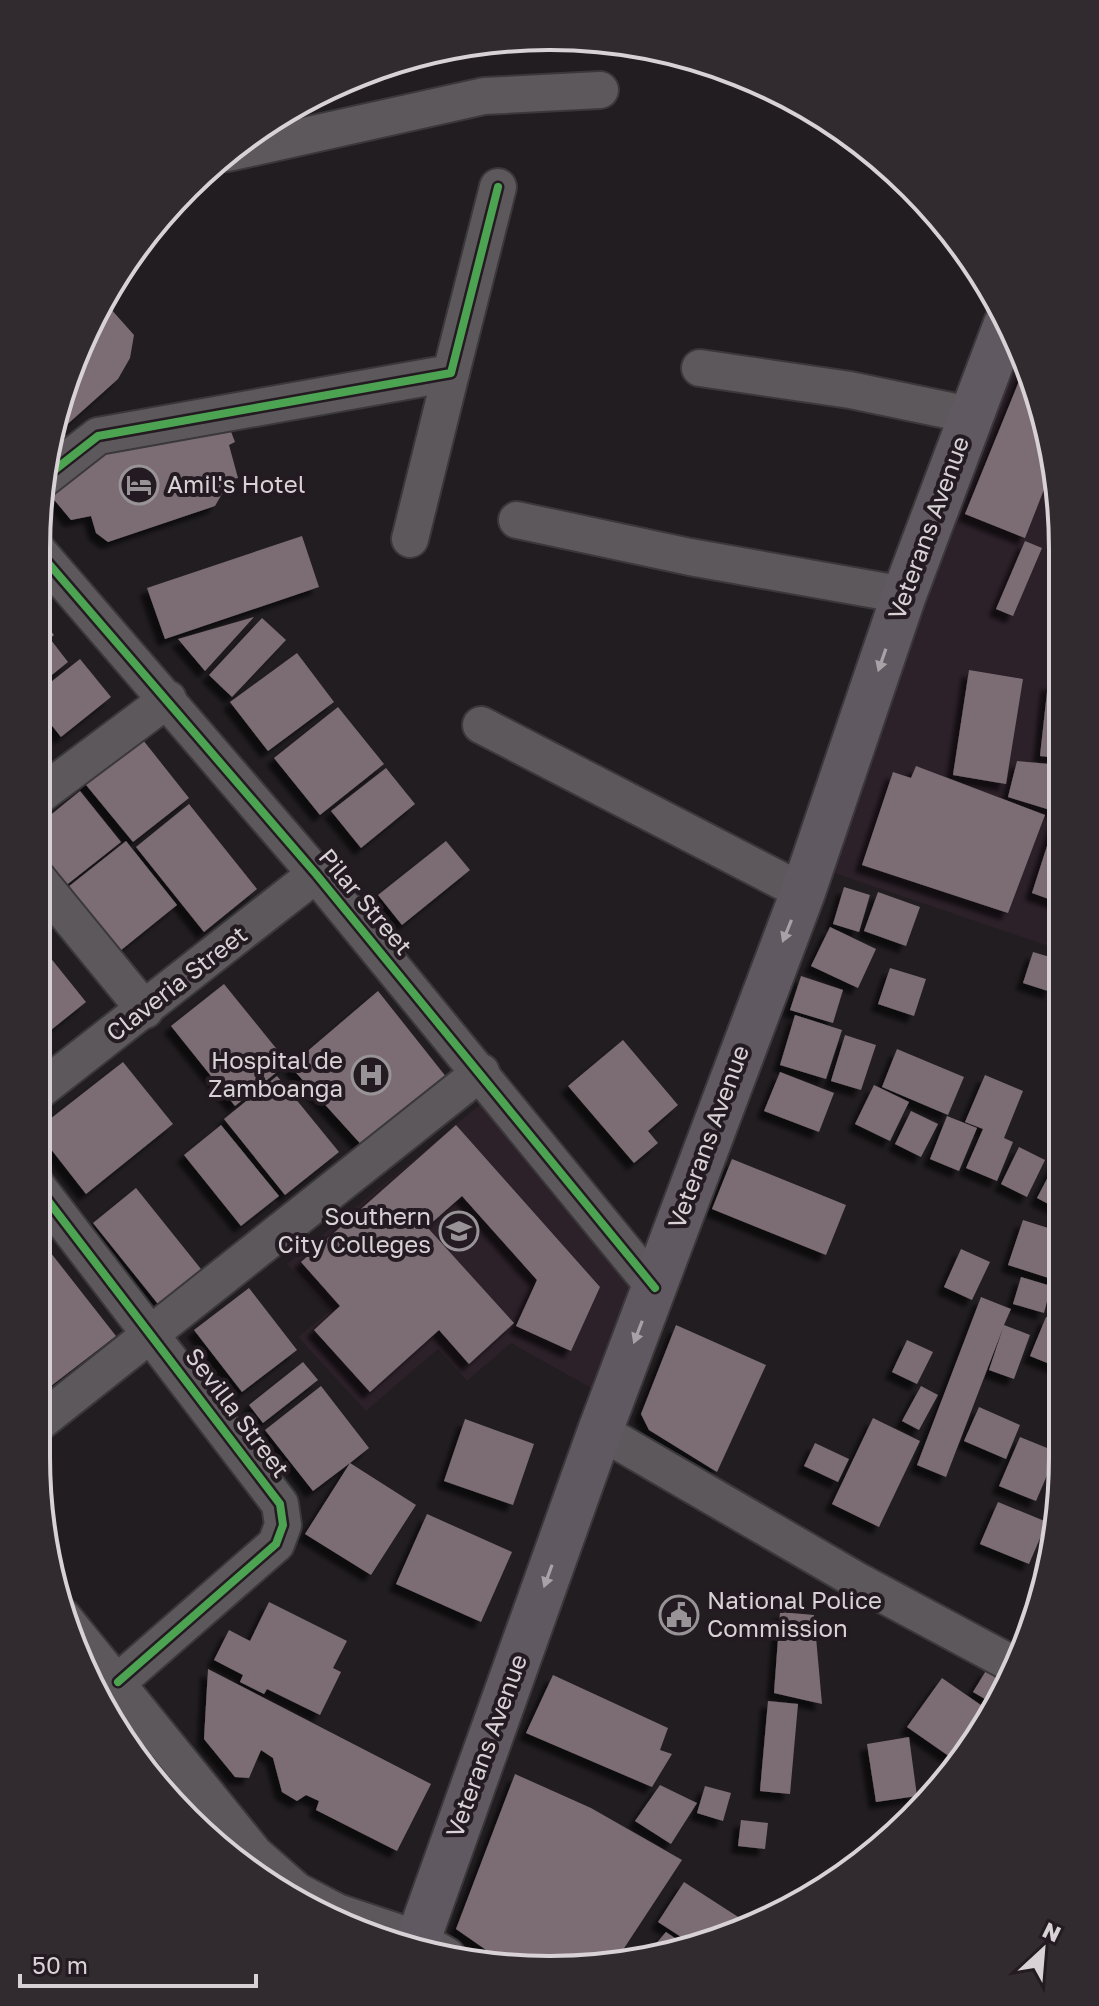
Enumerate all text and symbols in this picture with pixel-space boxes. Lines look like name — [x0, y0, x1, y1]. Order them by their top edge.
street label: Veterans Avenue — [881, 432, 974, 623]
hotel icon: Amil's Hotel — [118, 464, 160, 506]
place label: Amil's Hotel — [167, 469, 305, 498]
one-way arrow — [876, 648, 888, 672]
street label: Pilar Street — [313, 842, 419, 960]
street label: Claveria Street — [100, 919, 252, 1047]
one-way arrow — [780, 919, 793, 943]
street label: Veterans Avenue — [661, 1041, 754, 1232]
place label: Hospital de Zamboanga — [208, 1045, 343, 1102]
hospital icon: Hospital de Zamboanga — [350, 1054, 392, 1096]
place label: Southern City Colleges — [278, 1201, 431, 1258]
school or university icon: Southern City Colleges — [438, 1210, 480, 1252]
one-way arrow — [631, 1320, 644, 1344]
street label: Sevilla Street — [180, 1342, 296, 1483]
one-way arrow — [541, 1565, 554, 1589]
place label: National Police Commission — [707, 1585, 882, 1642]
public building icon: National Police Commission — [658, 1594, 700, 1636]
street label: Veterans Avenue — [439, 1650, 532, 1841]
north arrow — [1003, 1910, 1083, 1990]
text: N — [1039, 1916, 1065, 1947]
scale bar — [20, 1938, 256, 1988]
text: 50 m — [32, 1950, 88, 1979]

